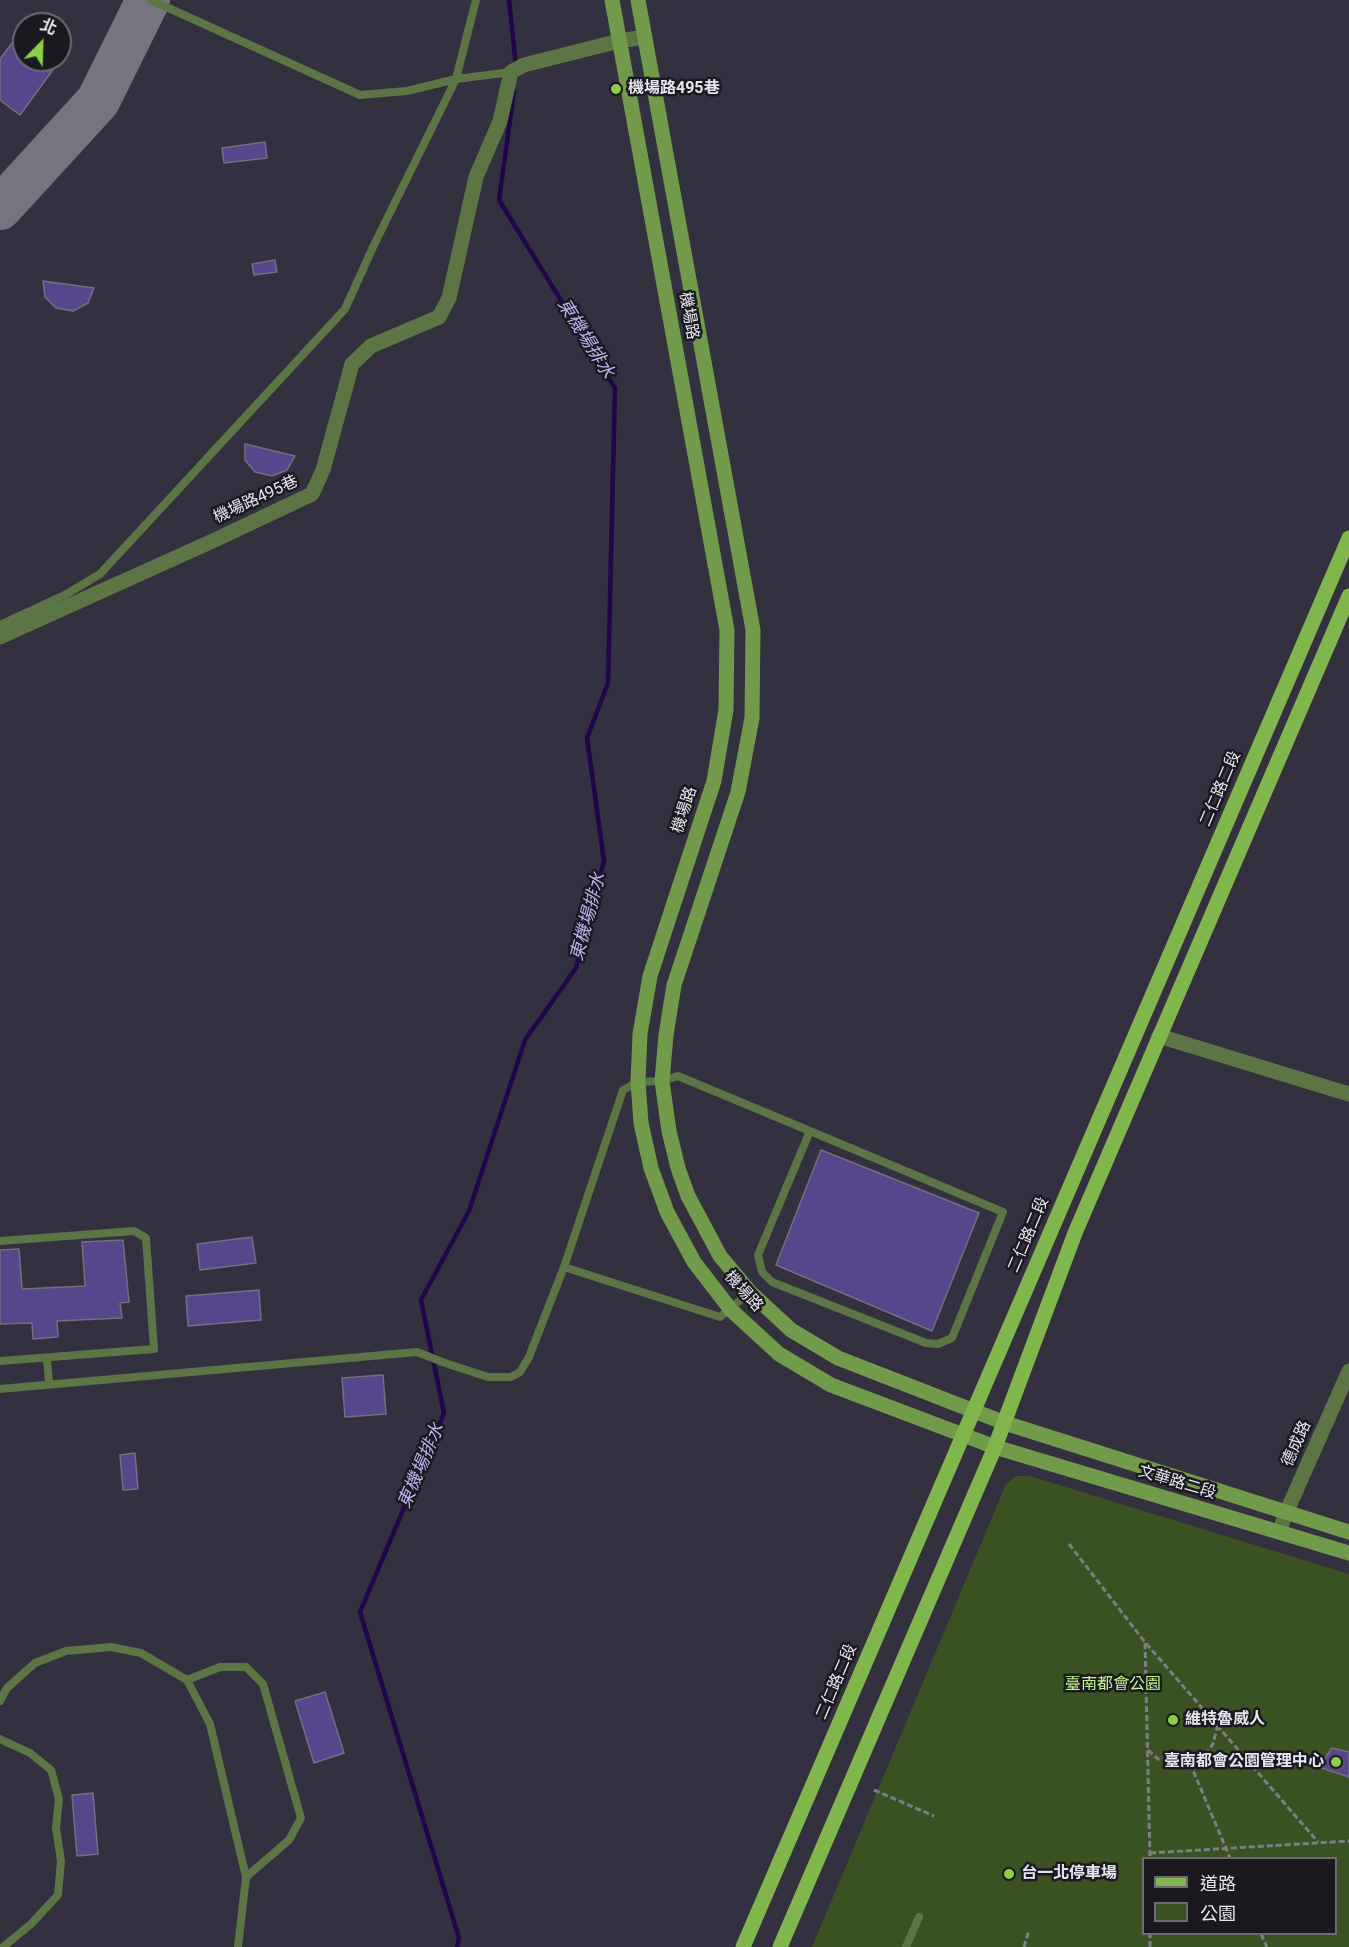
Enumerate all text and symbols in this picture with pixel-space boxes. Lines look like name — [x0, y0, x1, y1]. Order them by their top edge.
north arrow — [12, 12, 72, 72]
text: 北 — [37, 15, 60, 39]
place label: 機場路495巷 — [628, 79, 720, 99]
marker: 機場路495巷 — [609, 82, 623, 96]
street label: 機場路 — [674, 291, 702, 341]
water label: 東機場排水 — [552, 295, 618, 383]
street label: 機場路495巷 — [211, 472, 301, 528]
street label: 二仁路二段 — [1197, 748, 1245, 830]
street label: 機場路 — [668, 784, 702, 836]
water label: 東機場排水 — [567, 871, 611, 963]
street label: 二仁路二段 — [1005, 1194, 1053, 1276]
street label: 機場路 — [720, 1268, 766, 1316]
street label: 德成路 — [1278, 1418, 1316, 1470]
water label: 東機場排水 — [394, 1420, 450, 1512]
street label: 文華路二段 — [1136, 1462, 1218, 1504]
street label: 二仁路二段 — [813, 1641, 861, 1723]
park label: 臺南都會公園 — [1065, 1675, 1161, 1695]
place label: 維特魯威人 — [1185, 1710, 1265, 1730]
marker: 維特魯威人 — [1166, 1713, 1180, 1727]
place label: 臺南都會公園管理中心 — [1164, 1752, 1324, 1772]
marker: 臺南都會公園管理中心 — [1329, 1755, 1343, 1769]
legend — [1142, 1857, 1337, 1935]
place label: 台一北停車場 — [1021, 1864, 1117, 1884]
marker: 台一北停車場 — [1002, 1867, 1016, 1881]
text: 道路 — [1200, 1873, 1236, 1894]
text: 公園 — [1200, 1903, 1236, 1924]

